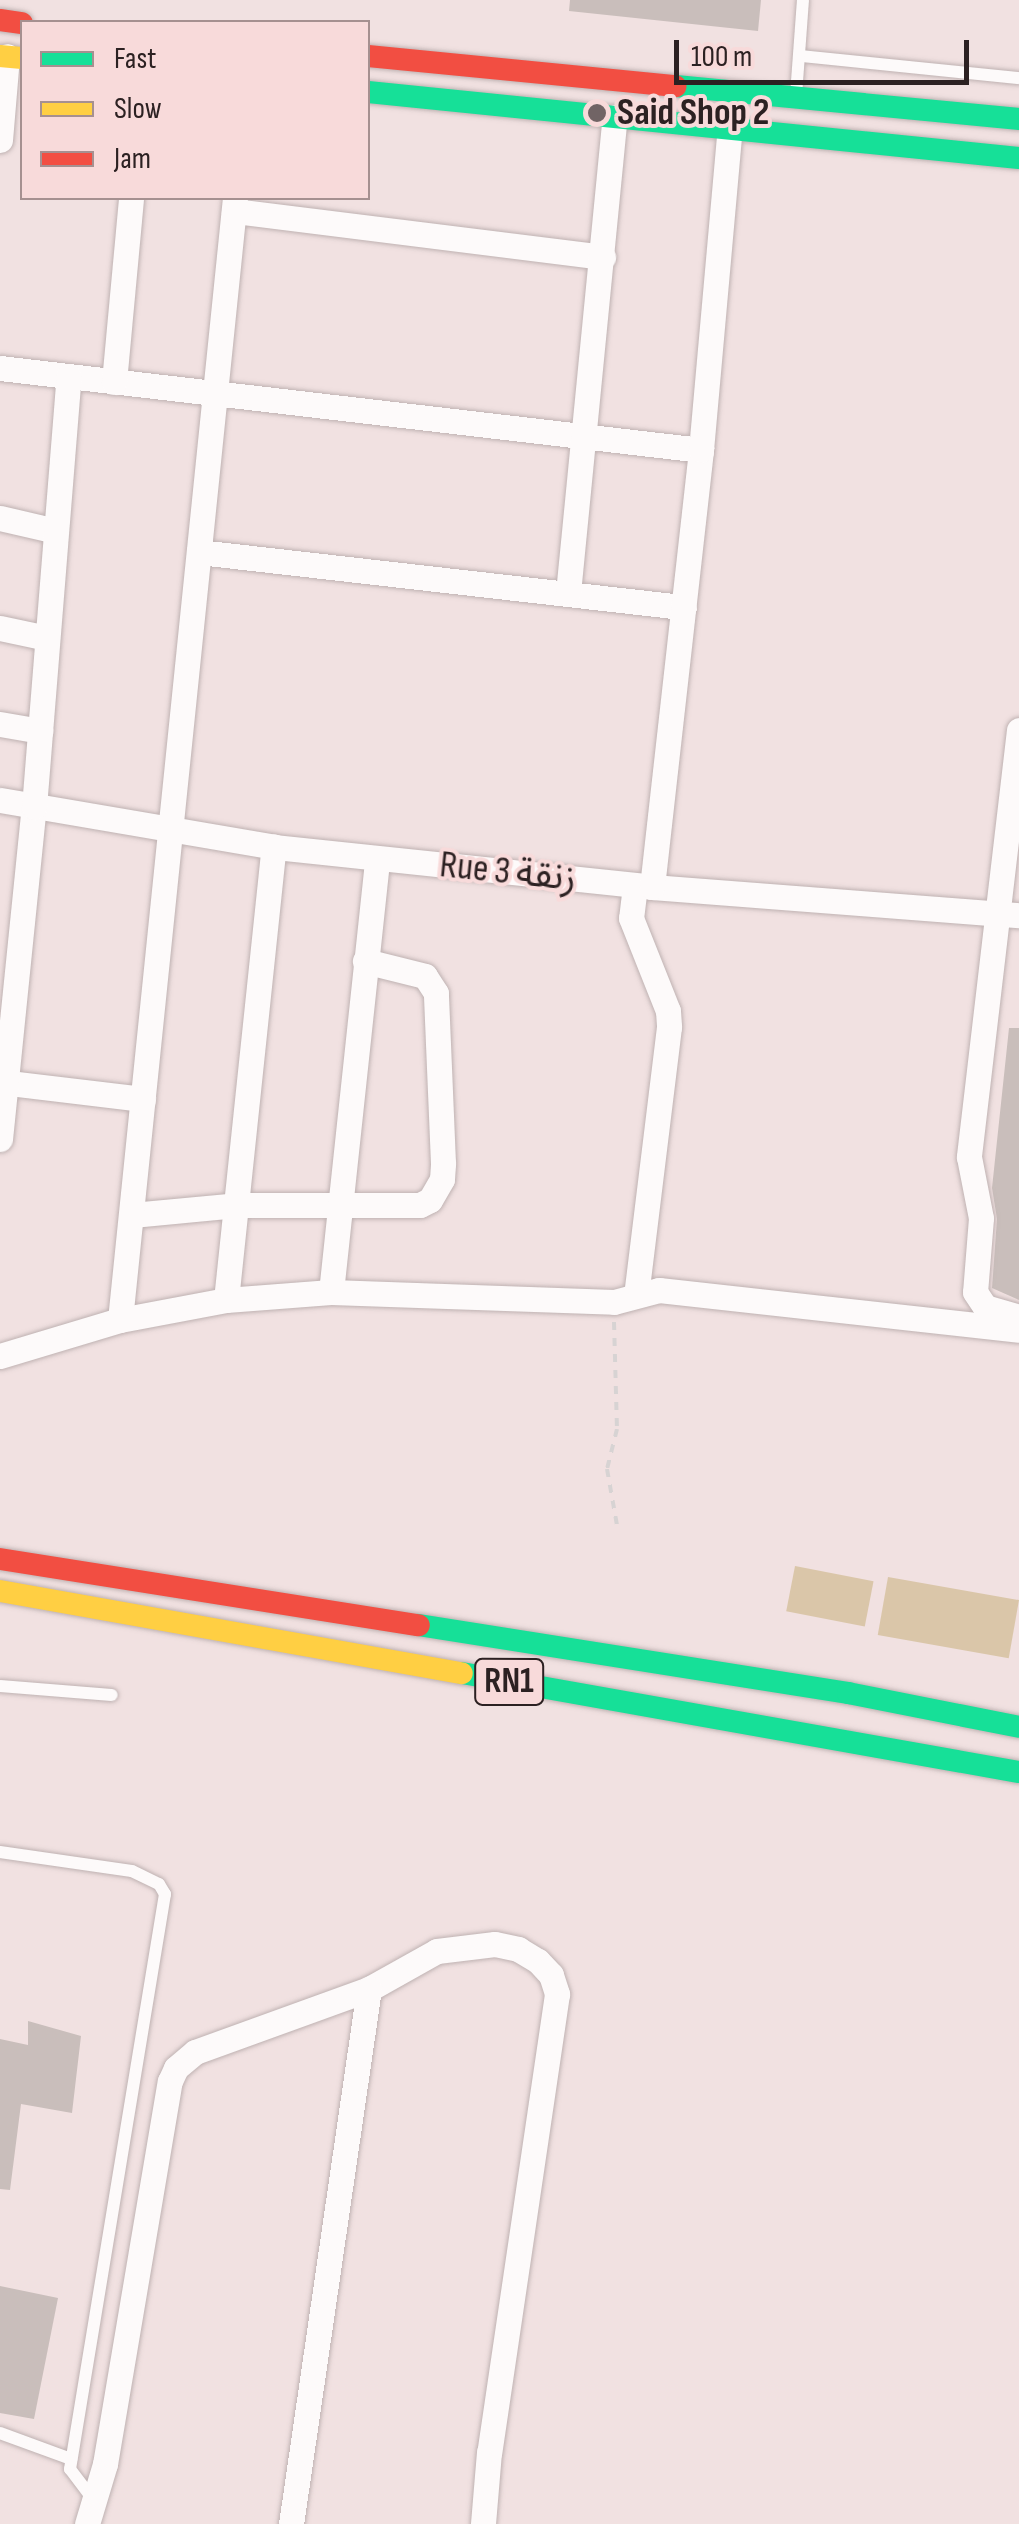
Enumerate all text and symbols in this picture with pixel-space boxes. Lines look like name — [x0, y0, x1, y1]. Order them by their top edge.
legend — [20, 20, 370, 200]
scale bar — [679, 20, 974, 82]
text: 100 m — [691, 39, 752, 75]
text: Fast — [114, 41, 156, 77]
place label: Said Shop 2 — [617, 90, 770, 136]
text: Slow — [114, 91, 162, 127]
marker: Said Shop 2 — [586, 102, 608, 124]
text: Jam — [114, 141, 151, 177]
street label: Rue 3 زنقة — [437, 842, 579, 902]
road number: RN1 — [474, 1652, 544, 1712]

